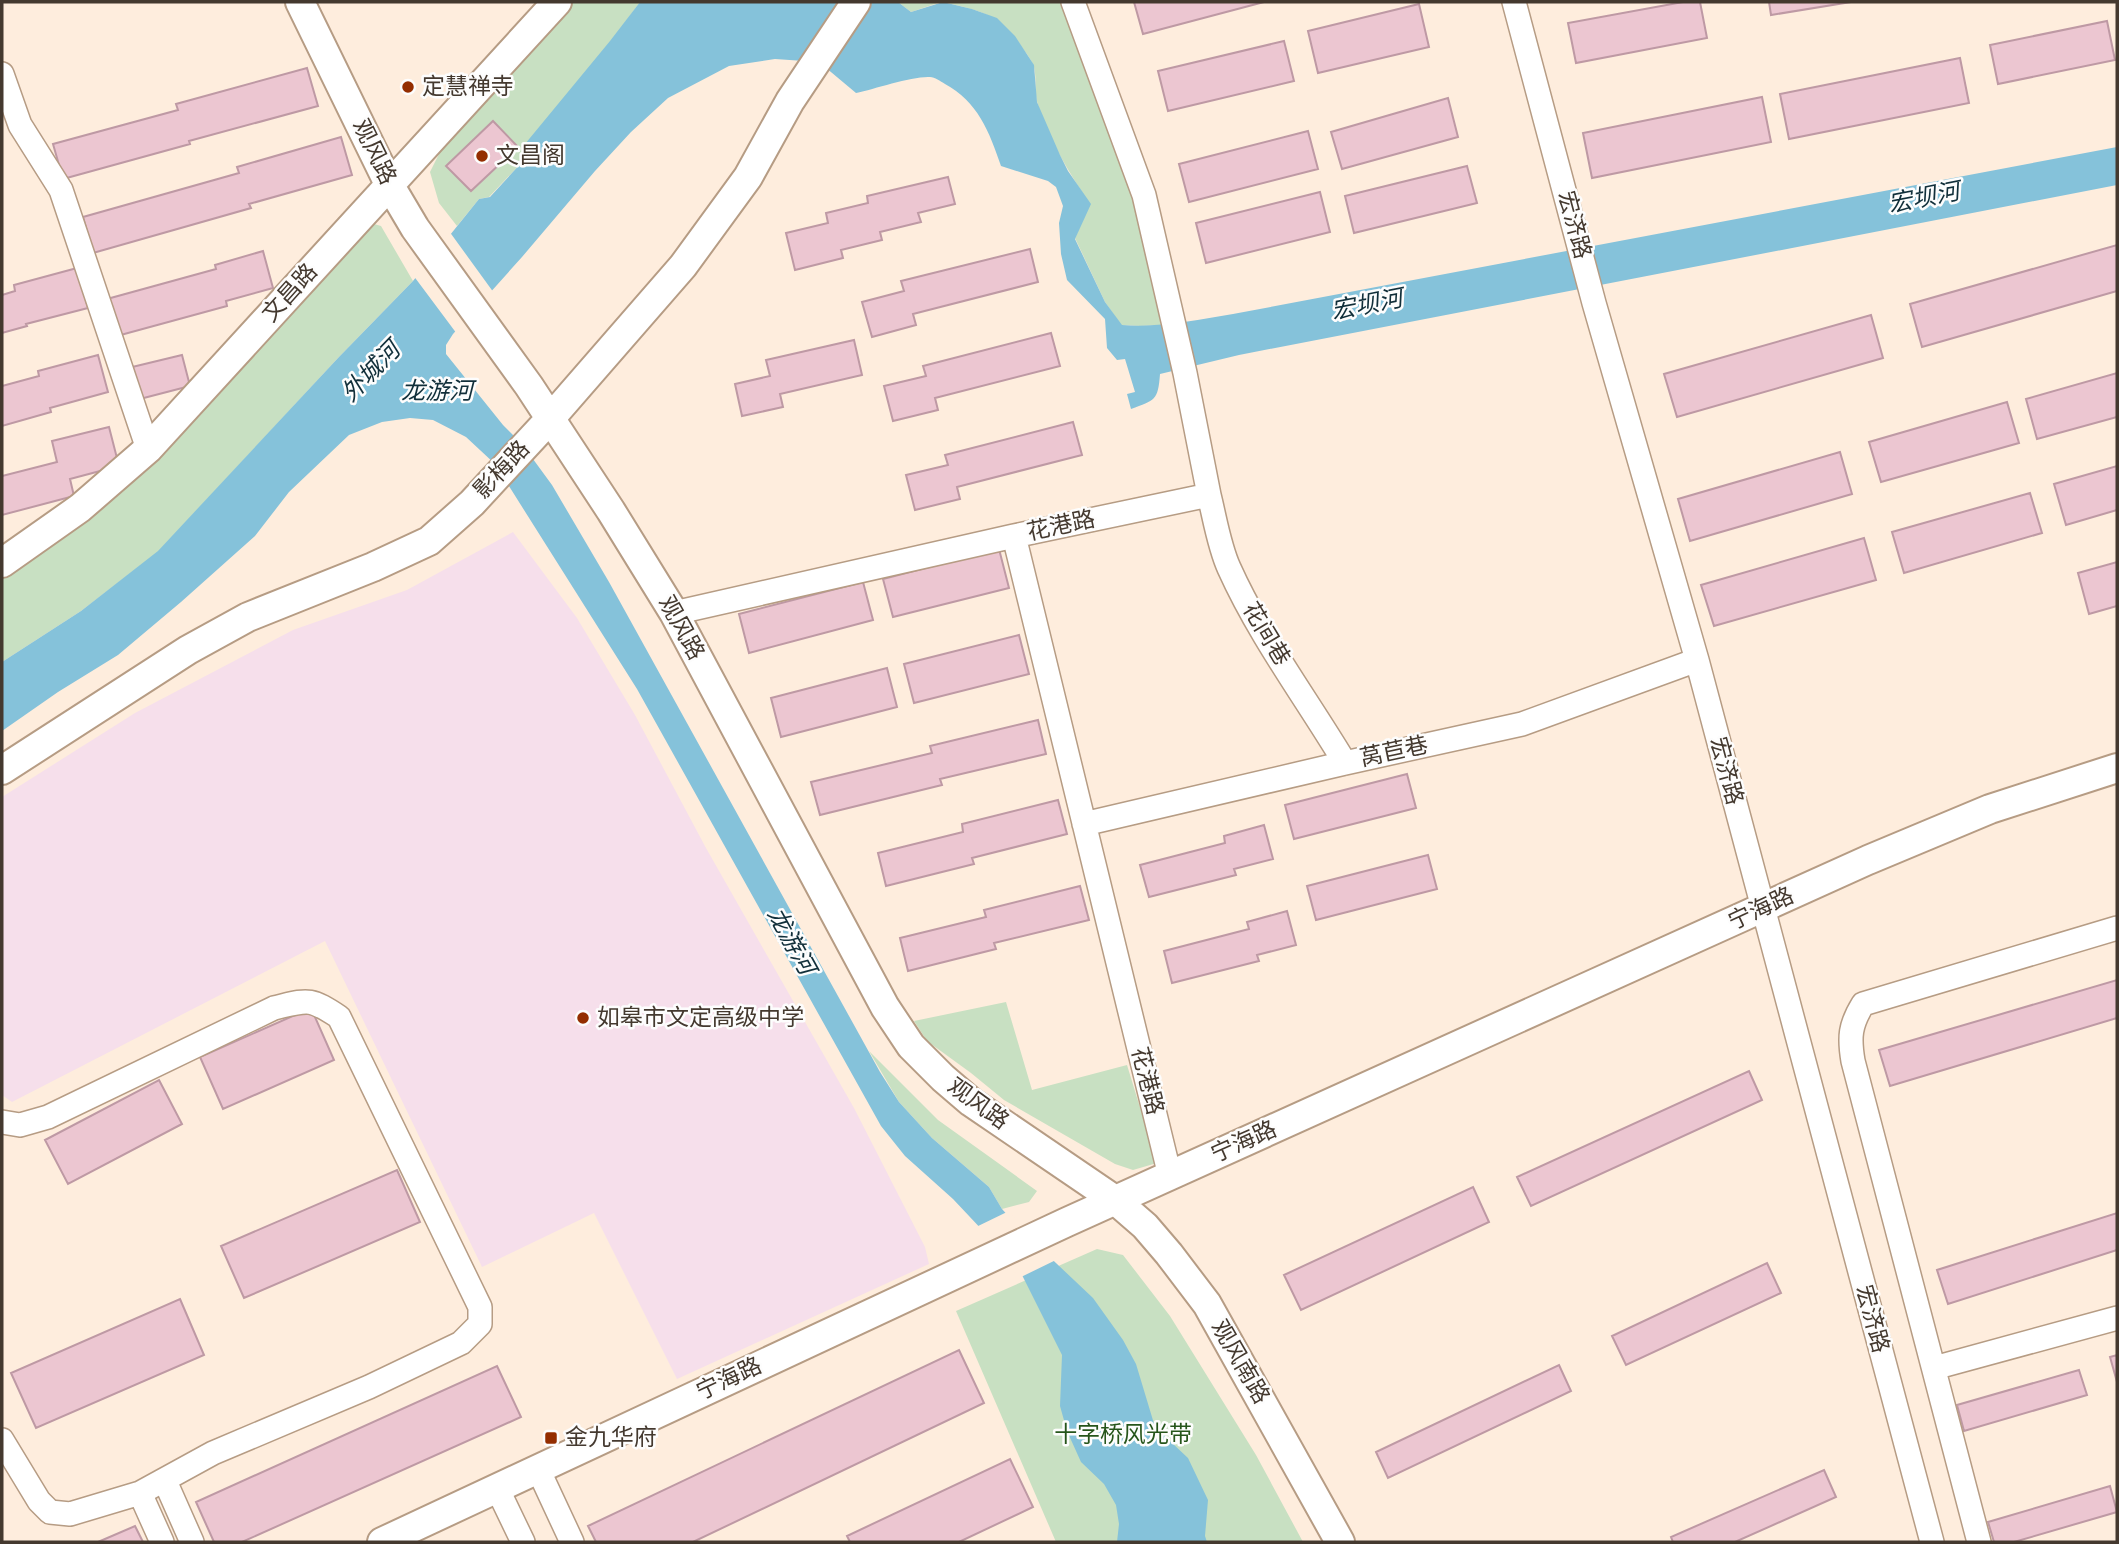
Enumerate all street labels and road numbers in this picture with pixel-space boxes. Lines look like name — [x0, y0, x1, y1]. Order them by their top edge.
street label: 观风路 — [346, 115, 402, 189]
street label: 宏济路 — [1552, 188, 1596, 262]
street label: 文昌路 — [257, 258, 323, 328]
street label: 影梅路 — [468, 435, 536, 505]
street label: 花港路 — [1024, 505, 1098, 547]
street label: 观风路 — [652, 591, 710, 665]
street label: 花间巷 — [1236, 597, 1296, 671]
street label: 莴苣巷 — [1357, 731, 1431, 773]
street label: 宏济路 — [1704, 734, 1748, 808]
street label: 宁海路 — [1724, 882, 1798, 936]
street label: 花港路 — [1125, 1044, 1169, 1118]
street label: 观风路 — [942, 1072, 1014, 1136]
street label: 宁海路 — [1207, 1115, 1281, 1169]
street label: 宏济路 — [1850, 1282, 1894, 1356]
street label: 观风南路 — [1205, 1315, 1275, 1409]
street label: 宁海路 — [692, 1352, 766, 1406]

